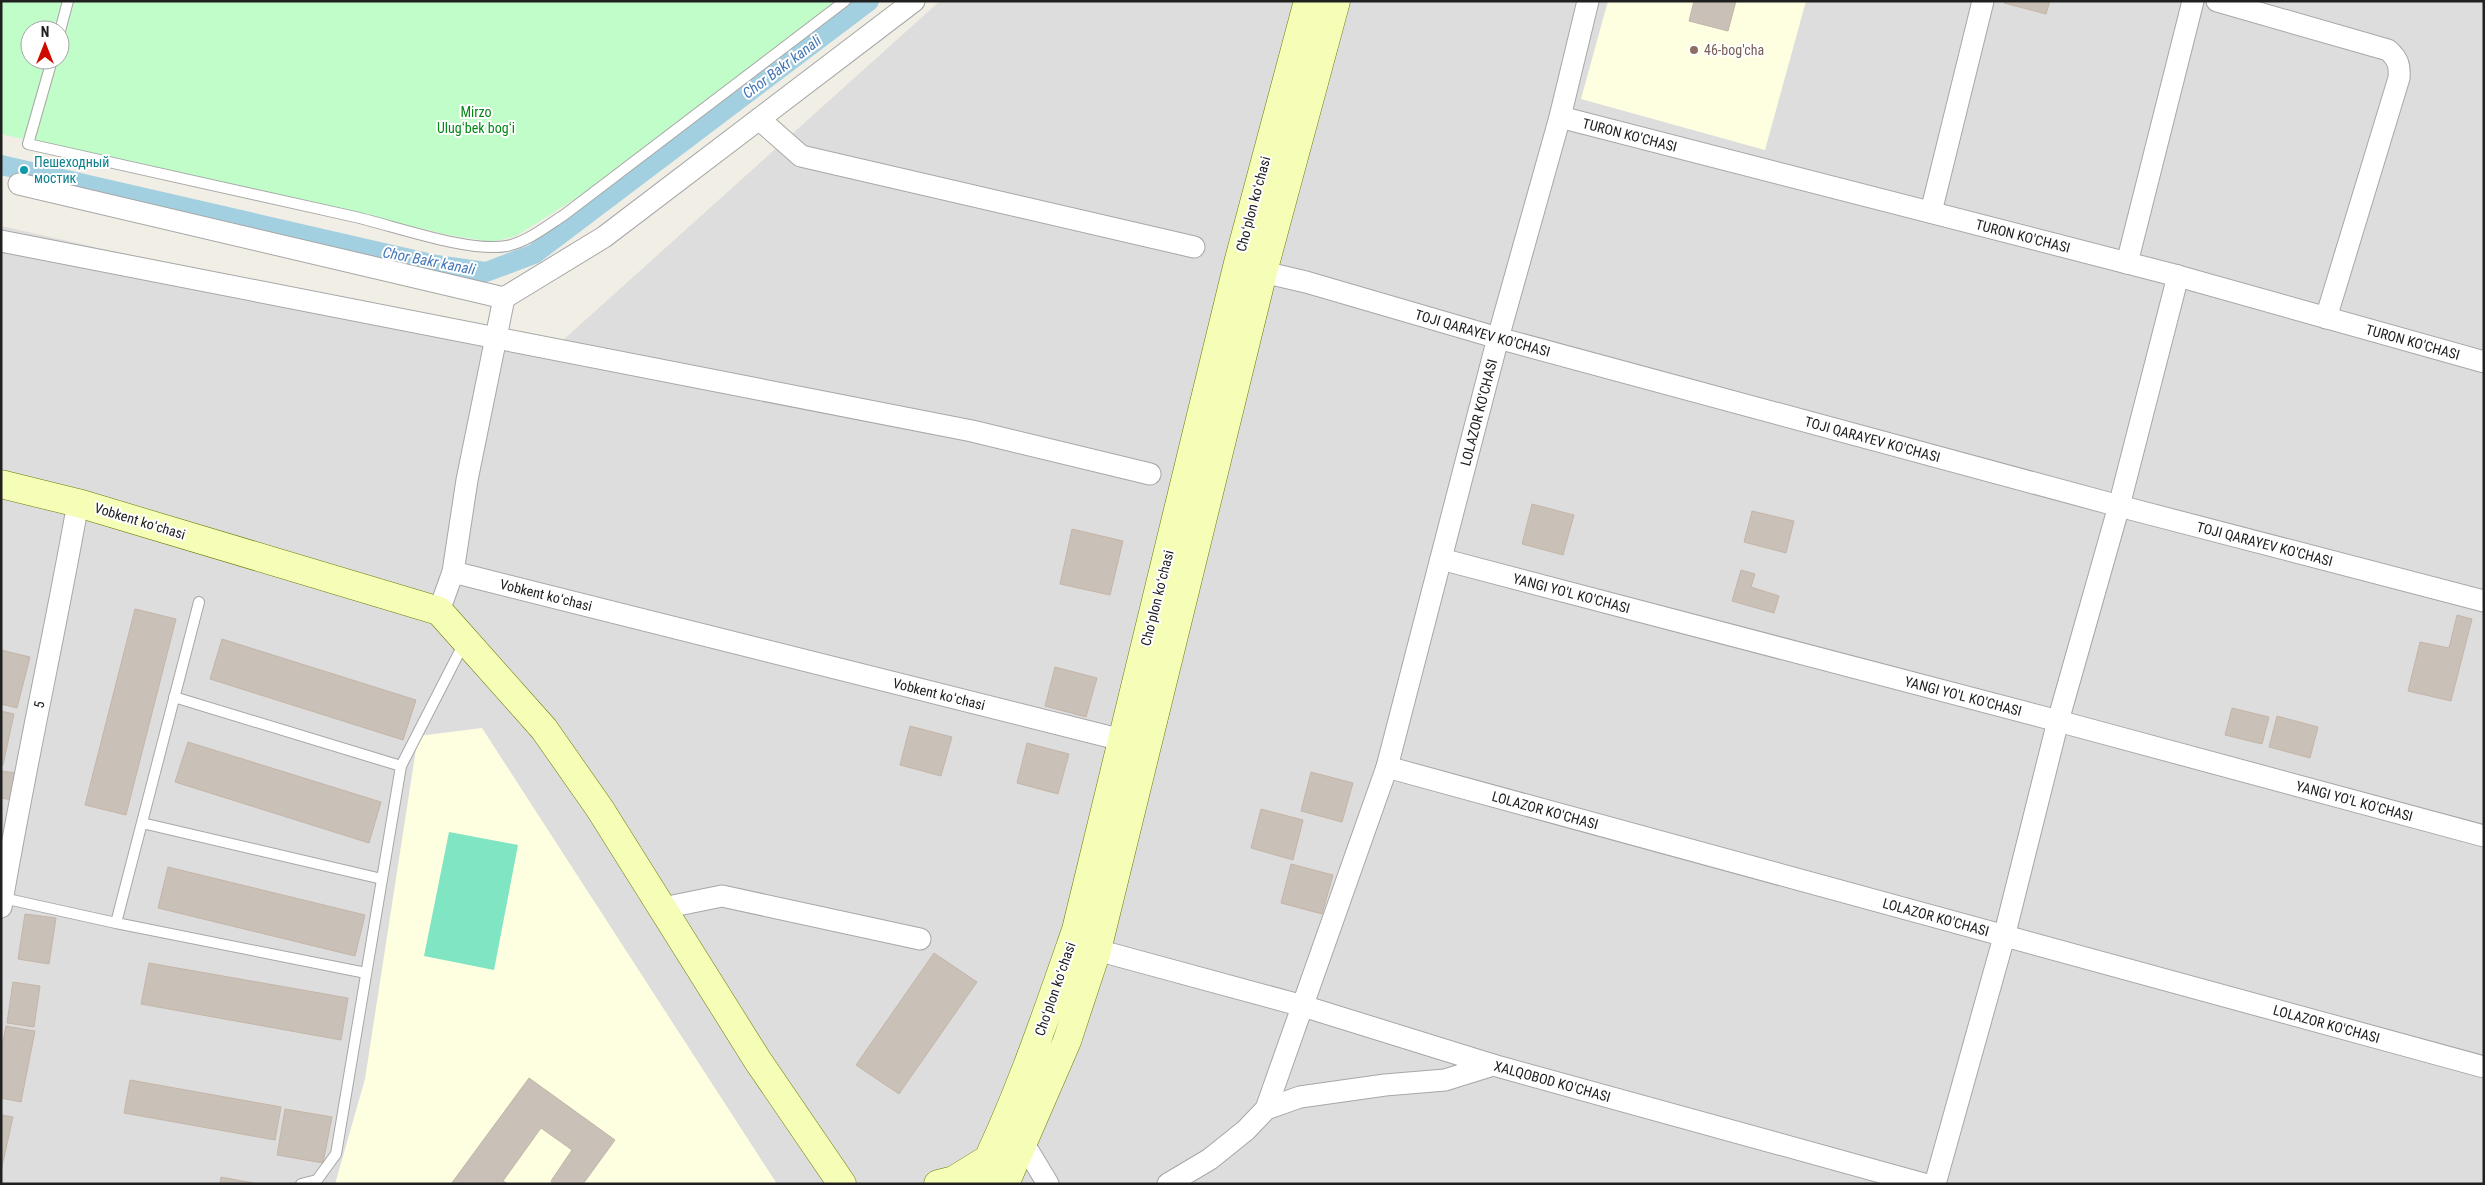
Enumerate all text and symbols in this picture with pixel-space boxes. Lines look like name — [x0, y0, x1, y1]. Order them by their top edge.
north arrow — [20, 20, 70, 70]
text: N — [41, 24, 49, 40]
water label: Chor Bakr kanali — [739, 31, 825, 102]
place label: 46-bog'cha — [1704, 42, 1764, 58]
marker: 46-bog'cha — [1688, 44, 1700, 56]
park label: Mirzo Ulugʻbek bogʻi — [437, 104, 515, 136]
street label: TURON KO'CHASI — [1581, 115, 1679, 155]
place label: Пешеходный мостик — [34, 154, 110, 186]
street label: Choʻplon koʻchasi — [1233, 155, 1273, 253]
marker: Пешеходный мостик — [18, 164, 30, 176]
street label: TURON KO'CHASI — [1974, 216, 2072, 256]
water label: Chor Bakr kanali — [381, 243, 477, 279]
street label: TOJI QARAYEV KO'CHASI — [1413, 306, 1552, 360]
street label: TURON KO'CHASI — [2364, 321, 2462, 363]
street label: LOLAZOR KO'CHASI — [1457, 357, 1500, 468]
street label: TOJI QARAYEV KO'CHASI — [1803, 413, 1942, 465]
street label: Vobkent koʻchasi — [93, 500, 187, 542]
street label: TOJI QARAYEV KO'CHASI — [2195, 519, 2334, 569]
street label: Choʻplon koʻchasi — [1137, 549, 1177, 647]
street label: YANGI YO'L KO'CHASI — [1511, 570, 1632, 616]
street label: Vobkent koʻchasi — [498, 576, 594, 614]
street label: YANGI YO'L KO'CHASI — [1903, 673, 2024, 719]
street label: Vobkent koʻchasi — [891, 675, 987, 713]
street label: 5 — [31, 700, 48, 710]
street label: YANGI YO'L KO'CHASI — [2294, 778, 2415, 824]
street label: LOLAZOR KO'CHASI — [1490, 788, 1600, 832]
street label: LOLAZOR KO'CHASI — [1881, 895, 1991, 939]
street label: Choʻplon koʻchasi — [1031, 940, 1079, 1038]
street label: LOLAZOR KO'CHASI — [2272, 1002, 2381, 1046]
street label: XALQOBOD KO'CHASI — [1492, 1058, 1612, 1105]

